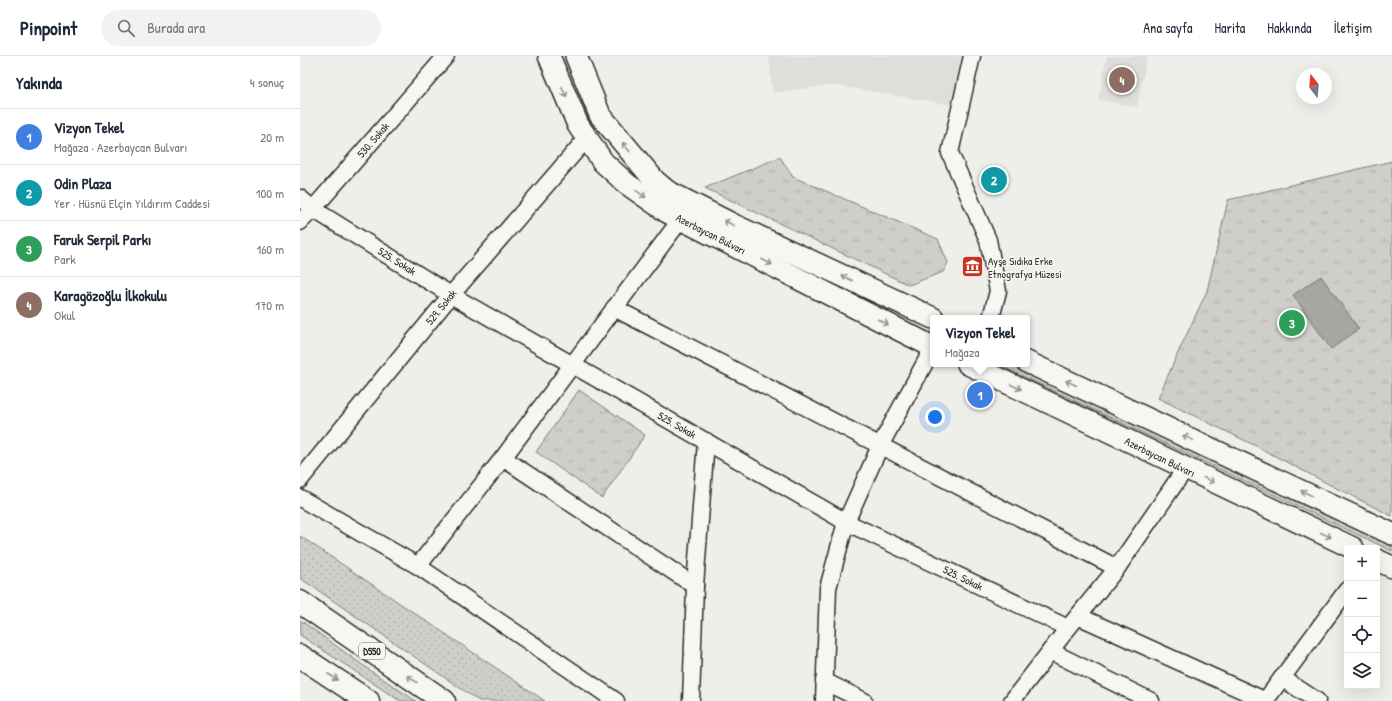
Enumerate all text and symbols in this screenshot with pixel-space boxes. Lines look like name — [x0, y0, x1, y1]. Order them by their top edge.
search box — [101, 10, 381, 46]
text: Pinpoint — [20, 15, 77, 41]
icon: search — [115, 17, 137, 39]
text: Burada ara — [147, 17, 205, 38]
text: Ana sayfa — [1143, 18, 1192, 37]
text: Harita — [1214, 18, 1245, 37]
text: Hakkında — [1267, 18, 1311, 37]
text: İletişim — [1333, 18, 1372, 37]
pin: 4 — [1109, 65, 1135, 95]
north arrow — [1296, 68, 1332, 104]
text: Yakında — [16, 71, 62, 94]
text: 4 sonuç — [250, 73, 284, 91]
one-way arrow — [561, 86, 568, 98]
text: Vizyon Tekel — [54, 117, 124, 138]
street label: 530. Sokak — [354, 119, 392, 161]
text: 1 — [27, 128, 31, 146]
text: 20 m — [260, 128, 284, 146]
text: Mağaza · Azerbaycan Bulvarı — [54, 138, 187, 156]
one-way arrow — [622, 142, 630, 153]
pin: 2 — [981, 165, 1007, 195]
text: Odin Plaza — [54, 173, 111, 194]
text: 2 — [26, 184, 32, 202]
text: 100 m — [256, 184, 284, 202]
one-way arrow — [635, 190, 646, 198]
text: Yer · Hüsnü Elçin Yıldırım Caddesi — [54, 194, 210, 212]
street label: Azerbaycan Bulvarı — [674, 210, 748, 258]
one-way arrow — [723, 219, 735, 226]
text: Faruk Serpil Parkı — [54, 229, 151, 250]
text: 3 — [26, 240, 32, 258]
text: 160 m — [256, 240, 284, 258]
street label: 525. Sokak — [375, 244, 419, 278]
text: Park — [54, 250, 76, 268]
museum icon: Ayşe Sıdıka Erke Etnografya Müzesi — [959, 254, 985, 280]
place label: Ayşe Sıdıka Erke Etnografya Müzesi — [988, 254, 1062, 281]
one-way arrow — [761, 259, 773, 267]
one-way arrow — [841, 274, 853, 281]
text: Karagözoğlu İlkokulu — [54, 285, 167, 306]
street label: 529. Sokak — [422, 286, 460, 328]
text: 4 — [27, 296, 31, 314]
text: 170 m — [255, 296, 284, 314]
text: Okul — [54, 306, 75, 324]
pin: 3 — [1279, 308, 1305, 338]
popup — [930, 315, 1030, 367]
one-way arrow — [877, 318, 889, 326]
text: Vizyon Tekel — [945, 322, 1015, 343]
text: Mağaza — [945, 343, 979, 361]
one-way arrow — [1065, 379, 1077, 386]
pin: 1 — [967, 380, 993, 410]
one-way arrow — [1009, 384, 1021, 391]
your location — [925, 407, 945, 427]
street label: 525. Sokak — [655, 408, 699, 442]
street label: Azerbaycan Bulvarı — [1123, 434, 1197, 480]
one-way arrow — [1183, 434, 1195, 441]
one-way arrow — [1202, 477, 1214, 484]
one-way arrow — [1300, 489, 1312, 496]
one-way arrow — [1320, 532, 1332, 539]
map controls — [1344, 545, 1380, 689]
button: + — [1344, 545, 1380, 581]
street label: 525. Sokak — [941, 562, 985, 594]
button: − — [1344, 581, 1380, 617]
button: locate — [1344, 617, 1380, 653]
road number: D550 — [359, 643, 385, 659]
button: layers — [1344, 653, 1380, 689]
one-way arrow — [327, 673, 338, 682]
one-way arrow — [406, 675, 417, 683]

